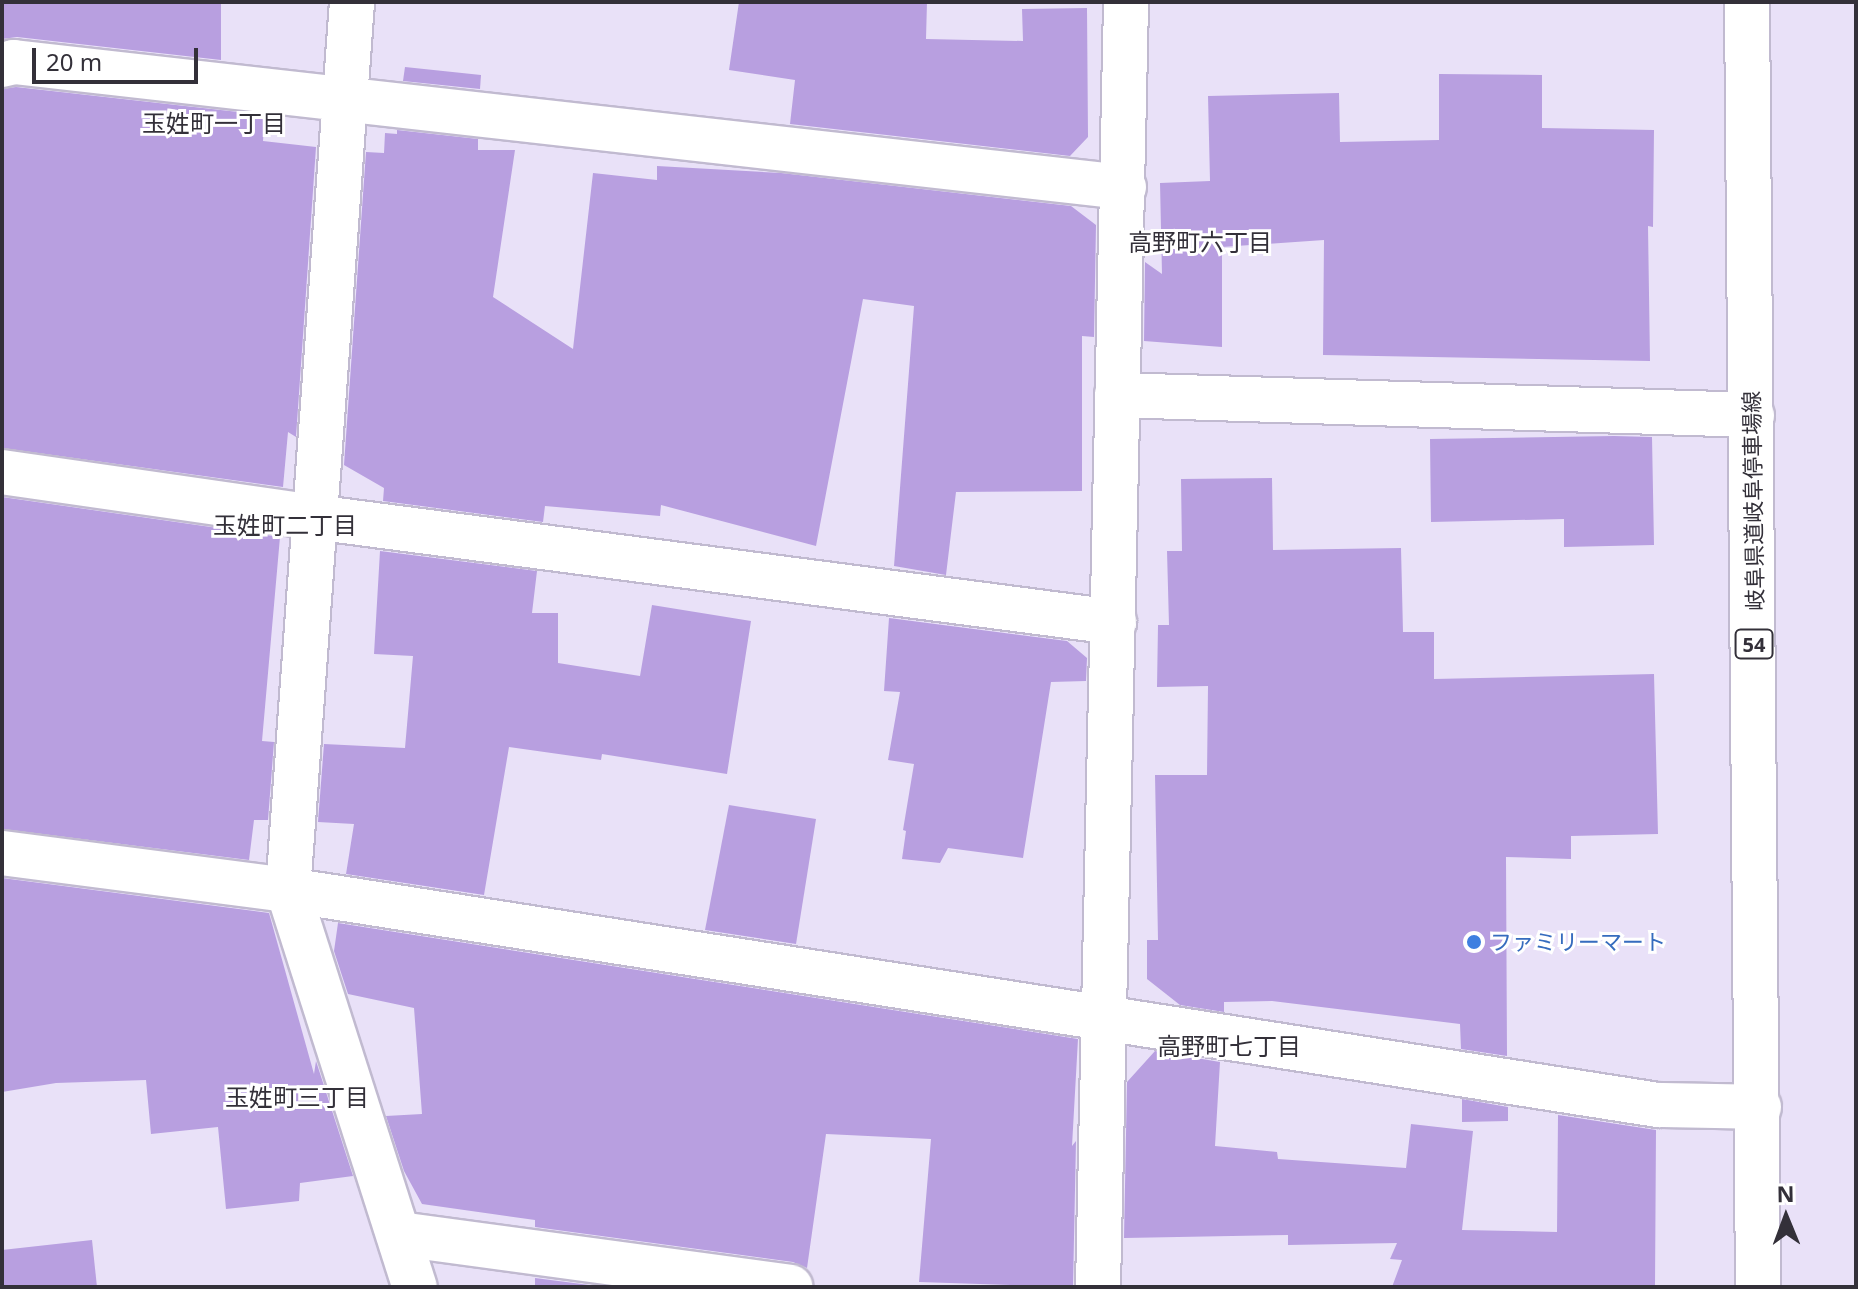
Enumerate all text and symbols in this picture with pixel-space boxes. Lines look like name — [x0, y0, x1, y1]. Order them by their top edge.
scale bar — [36, 32, 202, 82]
text: 20 m — [46, 45, 102, 78]
district label: 玉姓町一丁目 — [142, 109, 286, 137]
district label: 高野町六丁目 — [1128, 228, 1272, 256]
street label: 岐阜県道岐阜停車場線 — [1738, 391, 1768, 611]
district label: 玉姓町二丁目 — [213, 511, 357, 539]
road number: 54 — [1734, 628, 1774, 660]
place label: ファミリーマート — [1490, 929, 1666, 955]
marker: ファミリーマート — [1465, 933, 1483, 951]
district label: 高野町七丁目 — [1157, 1032, 1301, 1060]
district label: 玉姓町三丁目 — [225, 1083, 369, 1111]
north arrow — [1746, 1177, 1826, 1257]
text: N — [1776, 1178, 1795, 1208]

